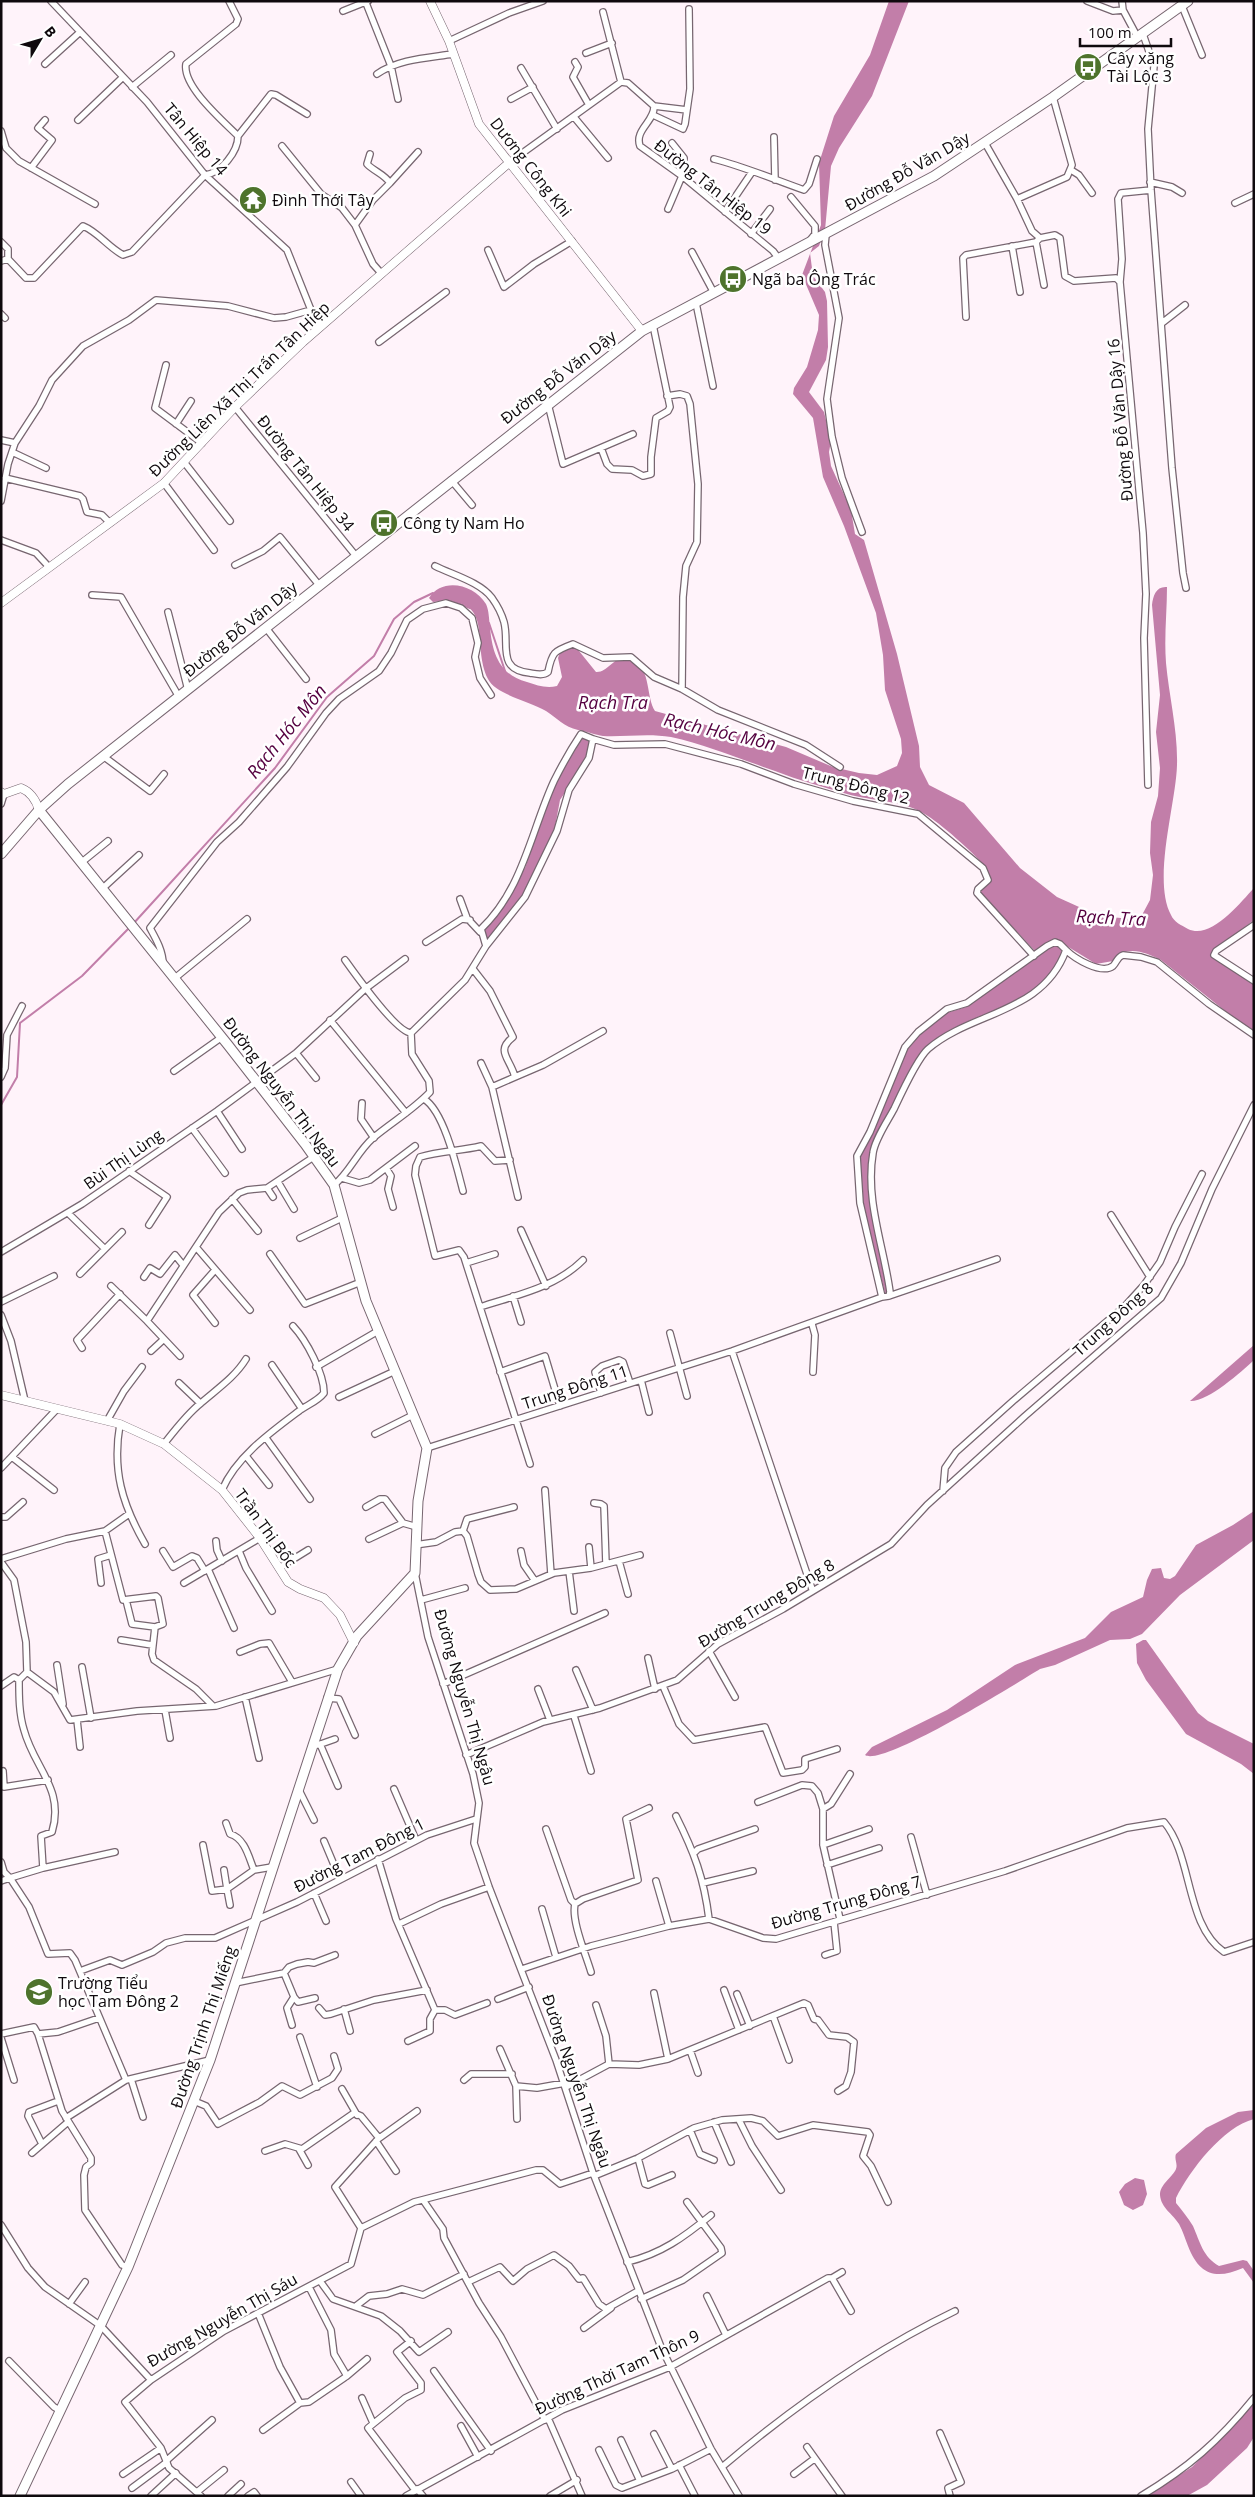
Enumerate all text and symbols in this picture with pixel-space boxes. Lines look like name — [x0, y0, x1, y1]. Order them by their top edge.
north arrow — [15, 15, 65, 65]
scale bar — [1080, 15, 1171, 47]
text: B — [40, 22, 61, 41]
text: 100 m — [1088, 22, 1132, 42]
place label: Cây xăng Tài Lộc 3 — [1107, 47, 1174, 87]
bus stop icon: Cây xăng Tài Lộc 3 — [1073, 52, 1103, 82]
street label: Tân Hiệp 14 — [159, 98, 233, 180]
street label: Dương Công Khi — [485, 113, 577, 221]
street label: Đường Đỗ Văn Dậy — [840, 126, 974, 216]
street label: Đường Tân Hiệp 19 — [650, 134, 776, 240]
temple icon: Đình Thới Tây — [238, 185, 268, 215]
place label: Đình Thới Tây — [272, 189, 375, 211]
bus stop icon: Ngã ba Ông Trác — [718, 264, 748, 294]
place label: Ngã ba Ông Trác — [752, 268, 876, 290]
street label: Đường Liên Xã Thị Trấn Tân Hiệp — [144, 296, 334, 482]
street label: Đường Đỗ Văn Dậy — [496, 324, 621, 429]
street label: Đường Đỗ Văn Dậy 16 — [1102, 338, 1138, 502]
street label: Đường Tân Hiệp 34 — [252, 410, 360, 536]
bus stop icon: Công ty Nam Ho — [369, 508, 399, 538]
place label: Công ty Nam Ho — [403, 512, 525, 534]
street label: Đường Đỗ Văn Dậy — [178, 575, 302, 682]
water label: Rạch Hóc Môn — [241, 679, 331, 783]
water label: Rạch Tra — [578, 690, 648, 714]
water label: Rạch Hóc Môn — [662, 706, 778, 756]
street label: Trung Đông 12 — [800, 761, 912, 809]
water label: Rạch Tra — [1075, 903, 1147, 931]
street label: Đường Nguyễn Thị Ngâu — [218, 1013, 346, 1171]
street label: Bùi Thị Lùng — [79, 1123, 167, 1194]
street label: Trung Đông 8 — [1068, 1277, 1158, 1361]
street label: Trung Đông 11 — [519, 1360, 631, 1414]
street label: Trần Thị Bốc — [230, 1484, 302, 1572]
street label: Đường Trung Đông 8 — [694, 1554, 838, 1652]
street label: Đường Nguyễn Thị Ngâu — [429, 1606, 501, 1788]
street label: Đường Tam Đông 1 — [290, 1812, 428, 1898]
street label: Đường Trung Đông 7 — [768, 1870, 924, 1934]
street label: Đường Trịnh Thị Miếng — [165, 1942, 241, 2111]
place label: Trường Tiểu học Tam Đông 2 — [58, 1972, 179, 2012]
school or university icon: Trường Tiểu học Tam Đông 2 — [24, 1977, 54, 2007]
street label: Đường Nguyễn Thị Ngâu — [537, 1991, 617, 2171]
street label: Đường Nguyễn Thị Sáu — [143, 2268, 301, 2372]
street label: Đường Thời Tam Thôn 9 — [531, 2324, 703, 2420]

